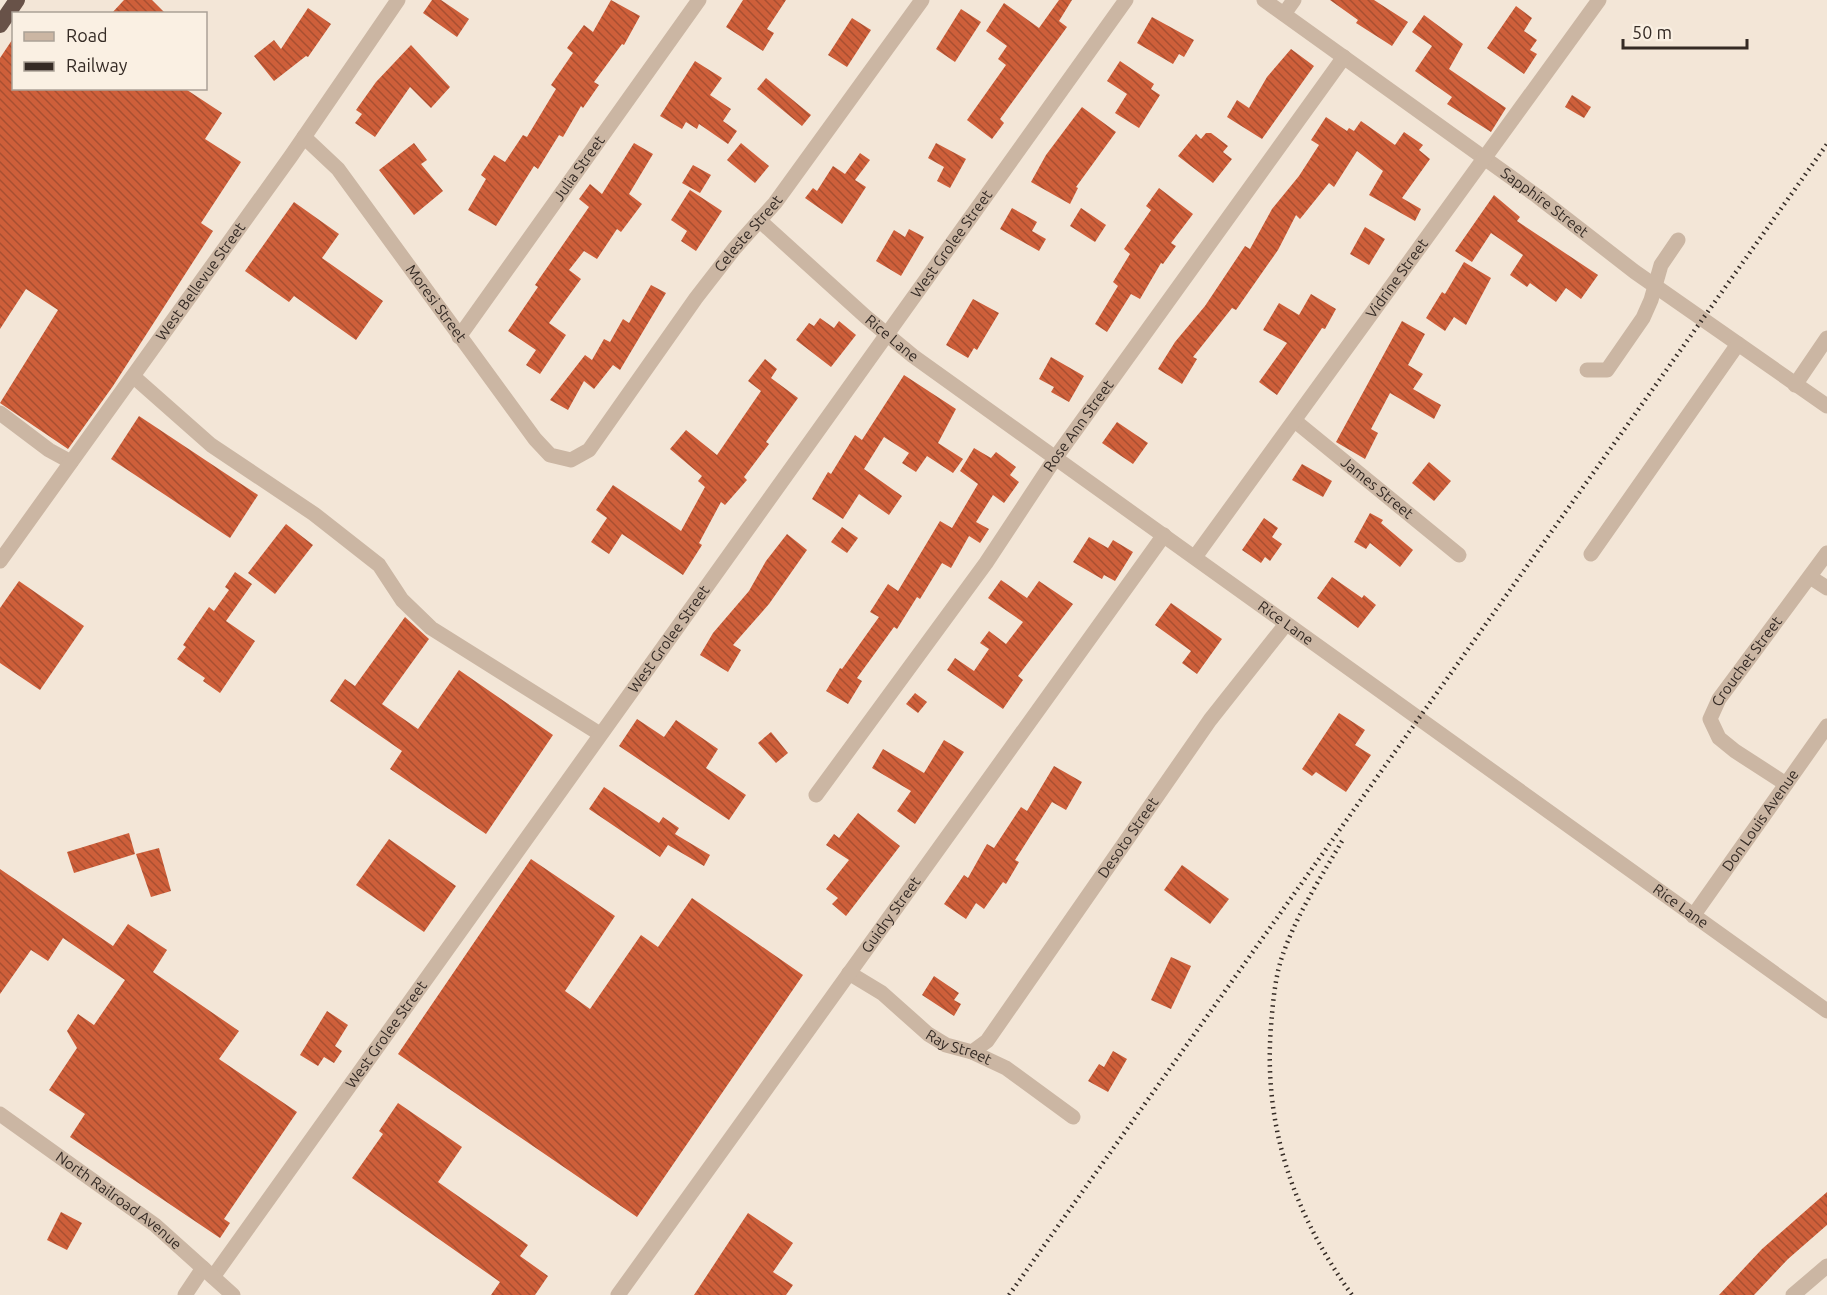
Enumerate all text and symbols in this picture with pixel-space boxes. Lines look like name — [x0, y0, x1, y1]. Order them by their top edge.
legend — [12, 12, 207, 90]
scale bar — [1623, 12, 1748, 50]
text: 50 m — [1632, 22, 1672, 42]
text: Road — [66, 25, 108, 45]
text: Railway — [66, 55, 128, 75]
street label: Julia Street — [550, 132, 608, 204]
street label: Sapphire Street — [1498, 164, 1592, 241]
street label: West Grolee Street — [907, 186, 995, 301]
street label: Celeste Street — [710, 192, 786, 275]
street label: West Bellevue Street — [152, 219, 249, 344]
street label: Vidrine Street — [1362, 235, 1431, 321]
street label: Moresi Street — [403, 261, 470, 345]
street label: Rice Lane — [862, 311, 922, 365]
street label: Rose Ann Street — [1040, 376, 1117, 475]
street label: James Street — [1338, 453, 1417, 522]
street label: West Grolee Street — [624, 582, 713, 696]
street label: Rice Lane — [1255, 597, 1317, 648]
street label: Crouchet Street — [1708, 613, 1785, 709]
street label: Don Louis Avenue — [1718, 766, 1802, 874]
street label: Desoto Street — [1094, 794, 1162, 881]
street label: Guidry Street — [858, 873, 924, 956]
street label: Rice Lane — [1650, 880, 1712, 931]
street label: West Grolee Street — [342, 977, 430, 1091]
street label: Ray Street — [923, 1026, 995, 1068]
street label: North Railroad Avenue — [53, 1148, 185, 1253]

